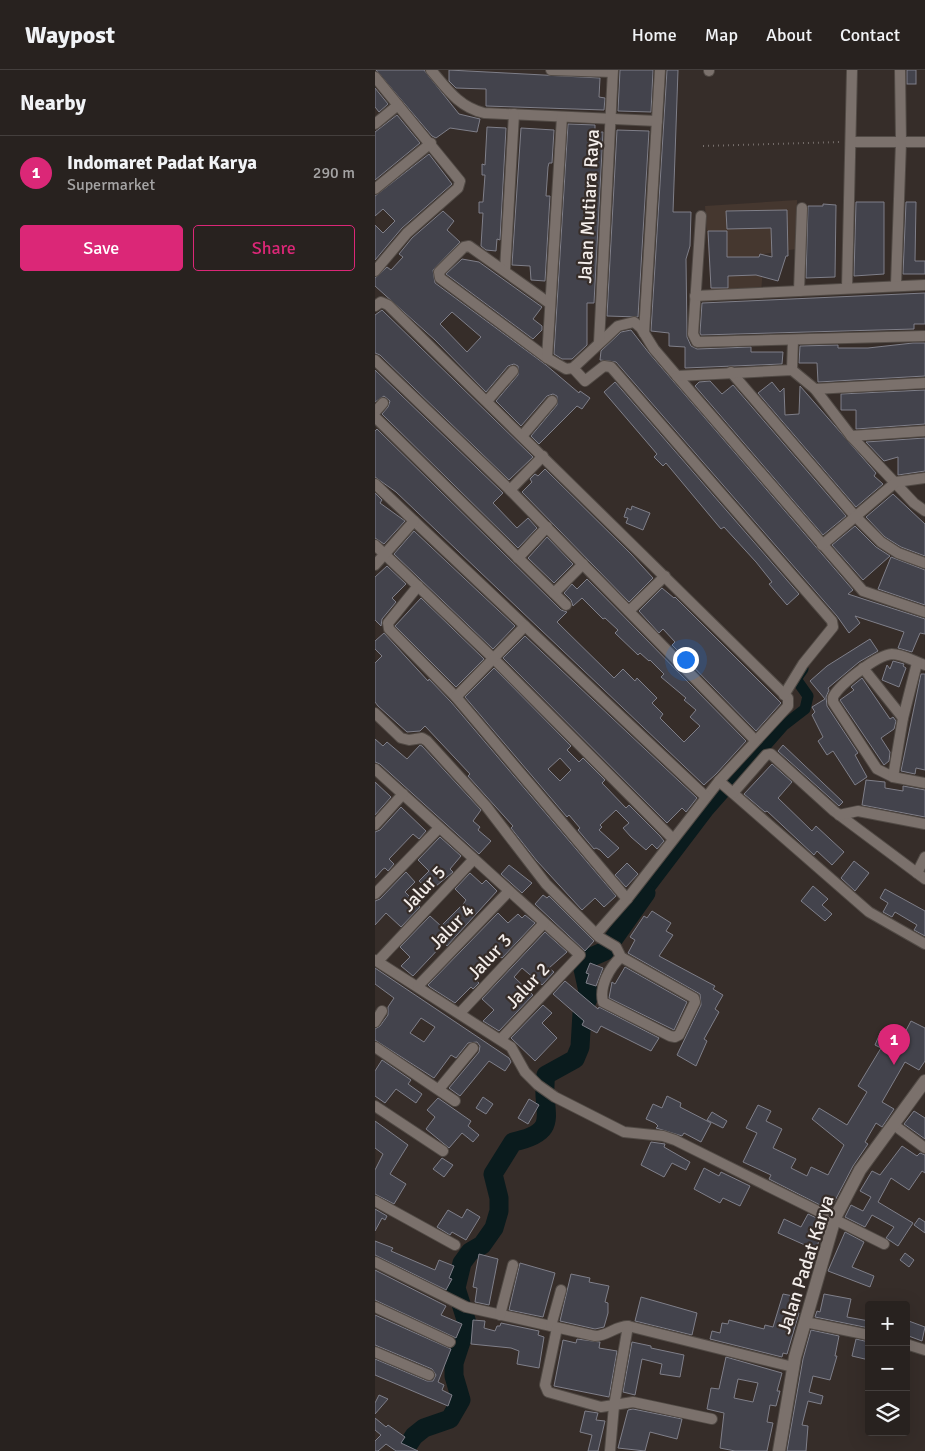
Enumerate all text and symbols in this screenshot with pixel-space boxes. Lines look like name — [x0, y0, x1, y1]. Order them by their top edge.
text: Waypost — [25, 20, 115, 50]
text: Home — [632, 24, 677, 46]
text: Map — [705, 24, 738, 46]
text: About — [766, 24, 812, 46]
text: Contact — [840, 24, 900, 46]
text: Nearby — [20, 90, 86, 116]
street label: Jalan Mutiara Raya — [573, 128, 605, 284]
text: Indomaret Padat Karya — [67, 151, 257, 175]
text: 1 — [32, 163, 40, 183]
text: 290 m — [313, 163, 355, 183]
text: Supermarket — [67, 175, 155, 195]
button: Save — [20, 225, 183, 271]
button: Share — [193, 225, 355, 271]
your location — [673, 647, 699, 673]
street label: Jalur 5 — [396, 860, 451, 917]
street label: Jalur 4 — [424, 899, 479, 955]
street label: Jalur 3 — [462, 928, 517, 985]
street label: Jalur 2 — [500, 957, 555, 1014]
pin: 1 — [878, 1024, 910, 1065]
street label: Jalan Padat Karya — [772, 1192, 840, 1337]
map controls — [865, 1301, 910, 1436]
button: + — [865, 1301, 910, 1346]
button: − — [865, 1346, 910, 1391]
button: layers — [865, 1391, 910, 1436]

